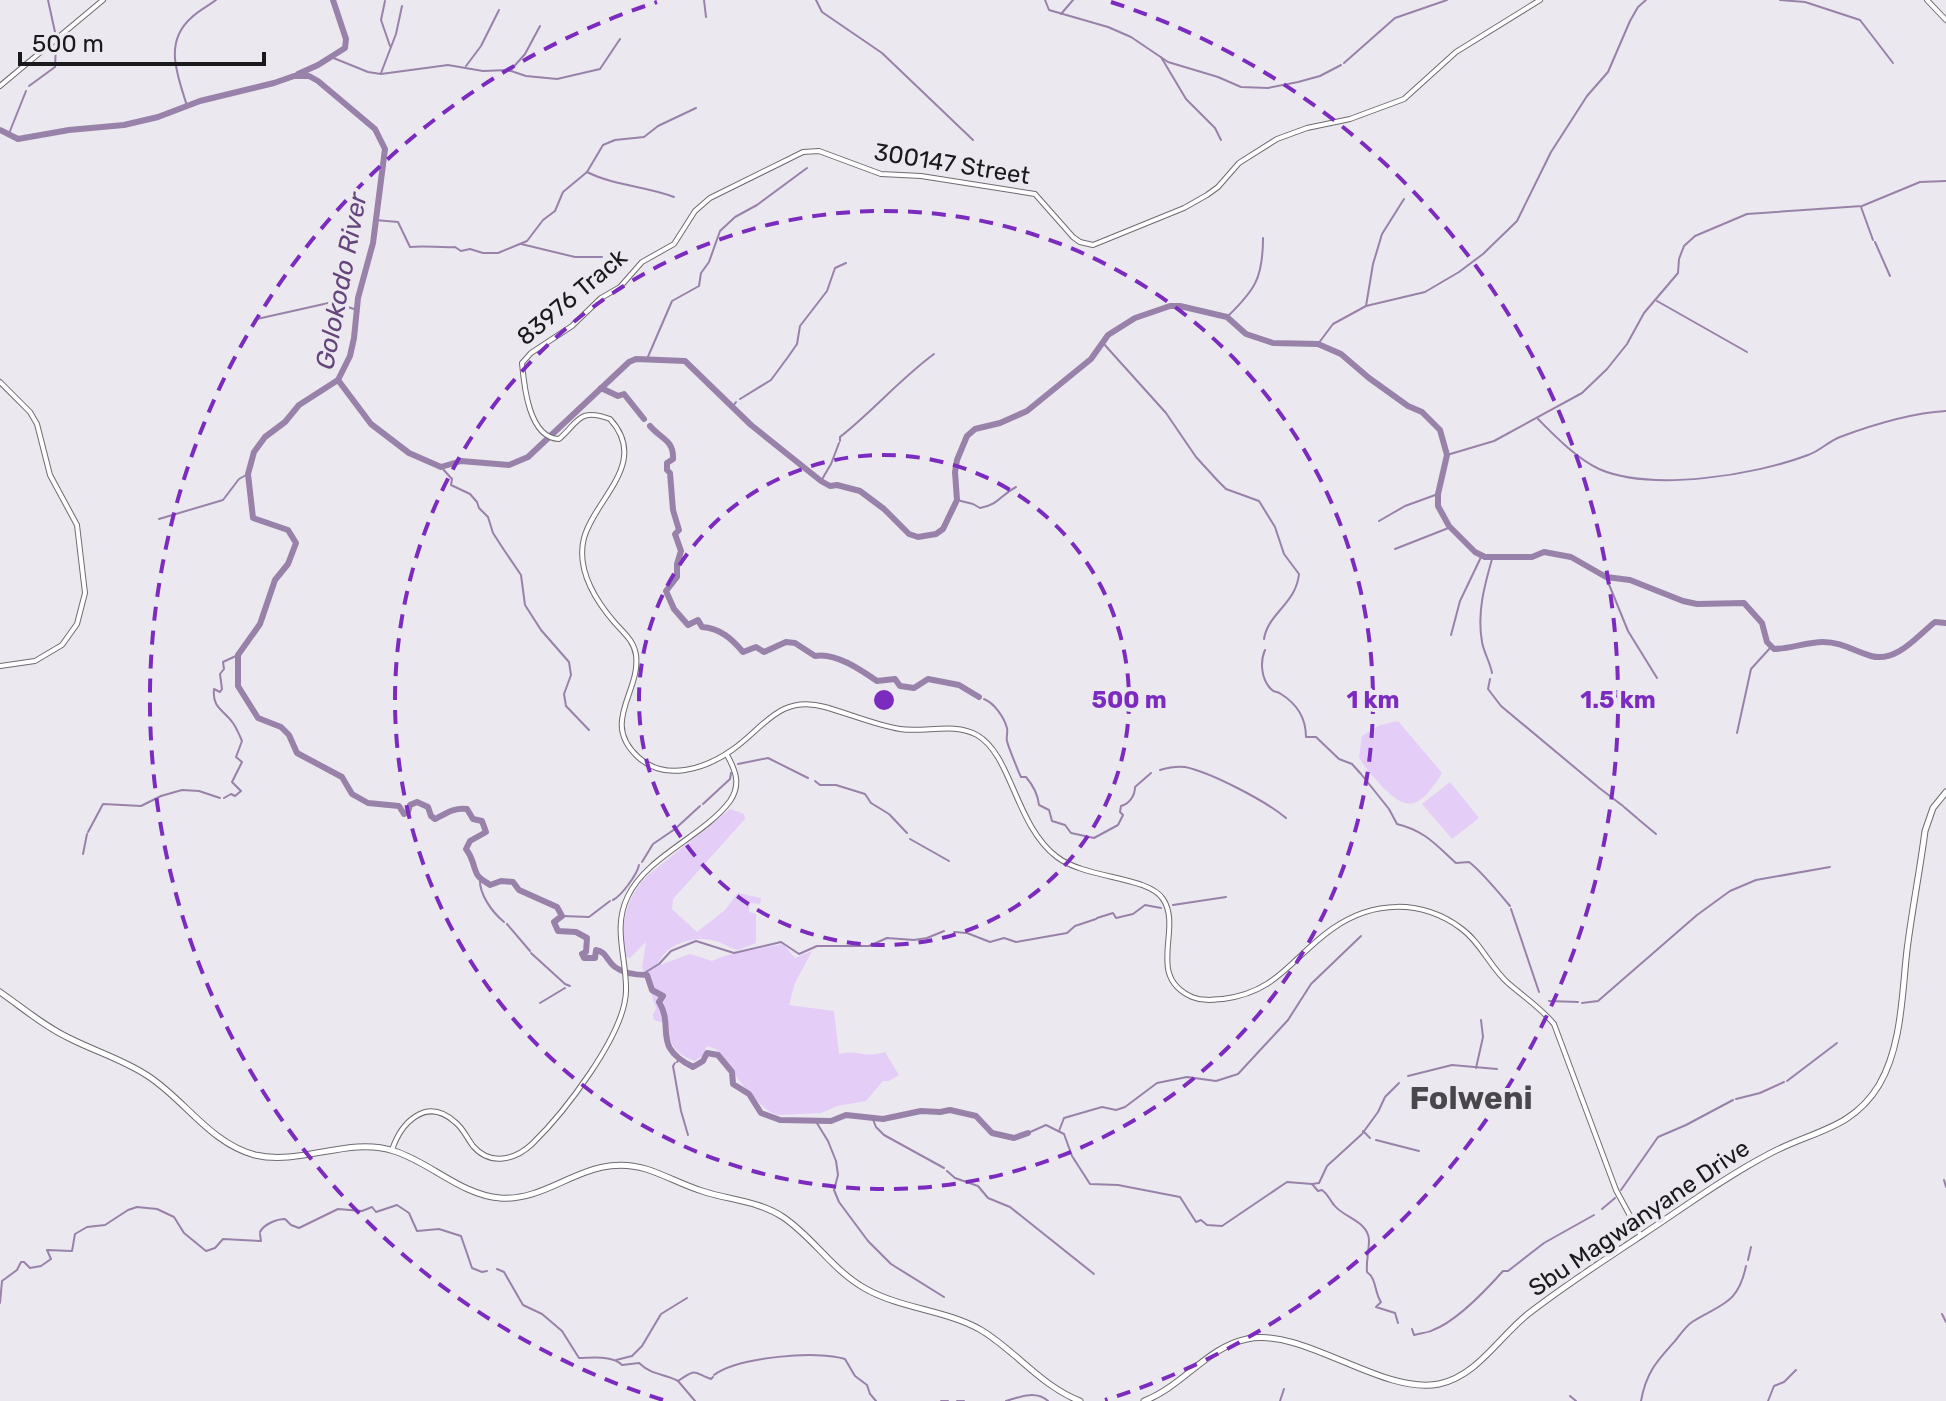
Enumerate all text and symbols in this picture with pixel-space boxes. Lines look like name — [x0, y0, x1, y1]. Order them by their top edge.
scale bar — [20, 16, 264, 66]
text: 500 m — [32, 30, 104, 58]
street label: 300147 Street — [872, 138, 1032, 190]
water label: Golokodo River — [309, 189, 374, 372]
street label: 83976 Track — [511, 243, 633, 351]
centre of rings — [870, 686, 898, 714]
text: 500 m — [1091, 686, 1167, 714]
text: 1 km — [1346, 686, 1400, 714]
text: 1.5 km — [1580, 686, 1656, 714]
district label: Folweni — [1409, 1079, 1533, 1117]
street label: Sbu Magwanyane Drive — [1523, 1134, 1755, 1302]

